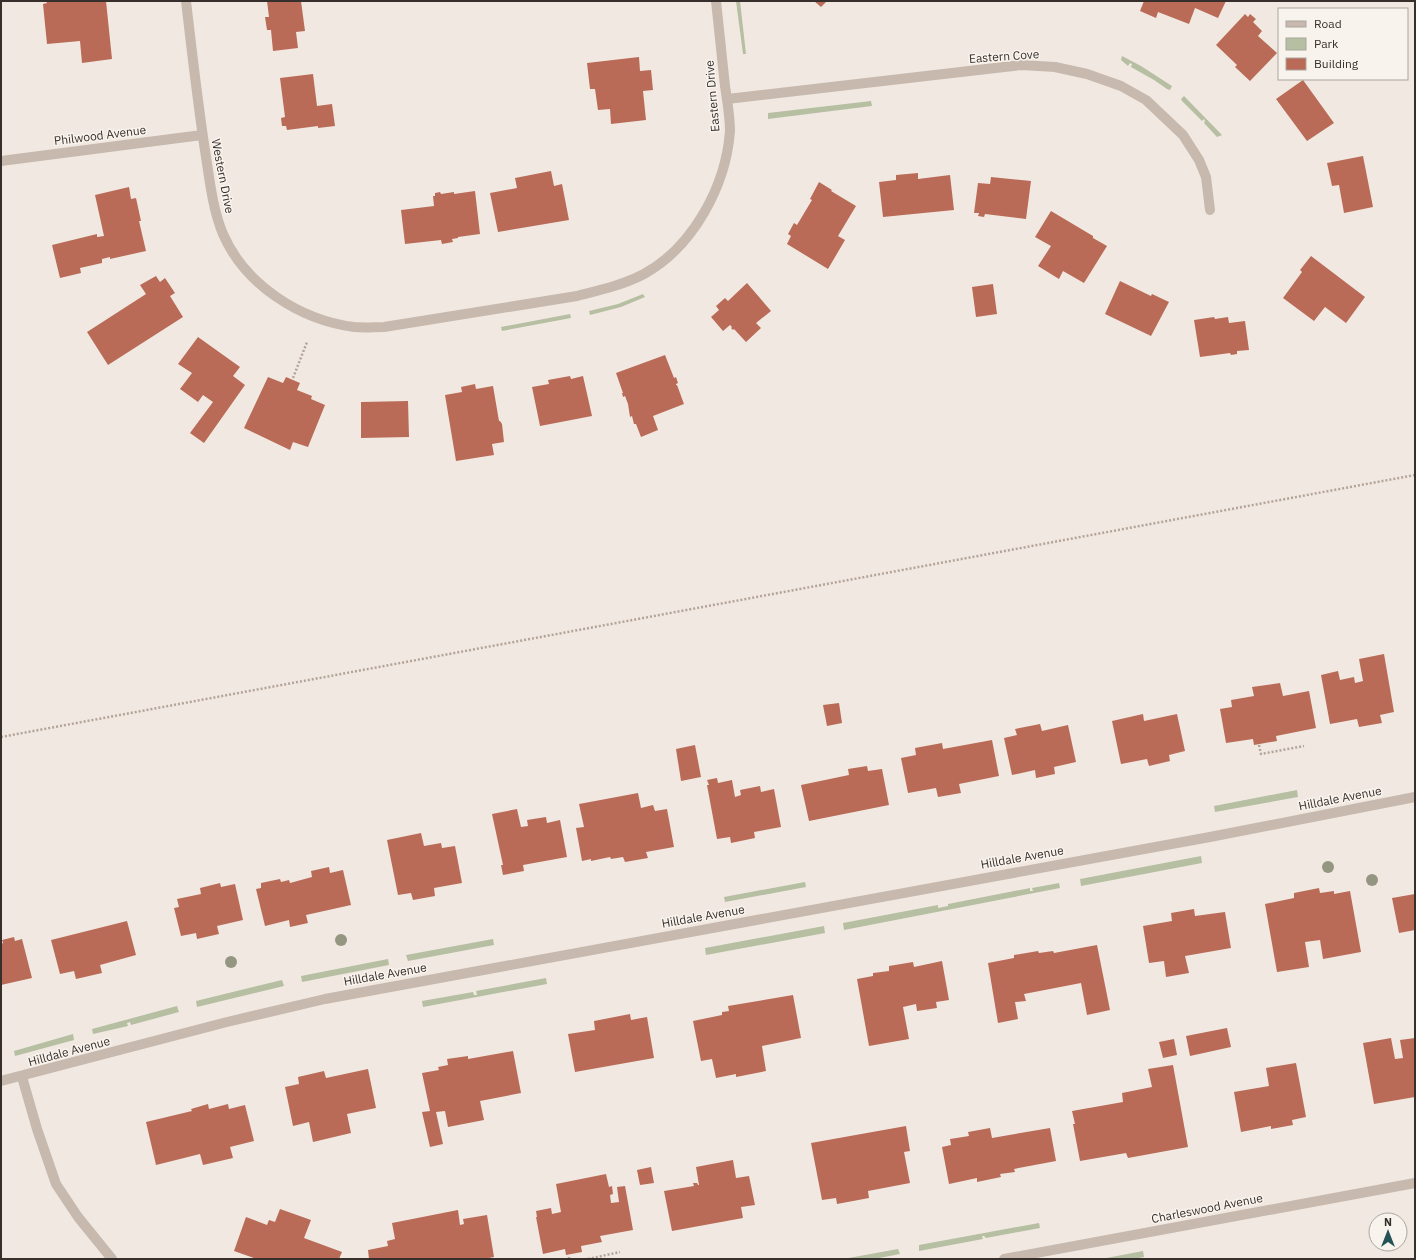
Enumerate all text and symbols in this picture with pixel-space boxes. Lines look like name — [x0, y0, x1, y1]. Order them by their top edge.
legend — [1278, 8, 1408, 80]
text: Road — [1314, 16, 1342, 31]
text: Park — [1314, 36, 1339, 51]
street label: Eastern Cove — [968, 46, 1040, 66]
text: Building — [1314, 56, 1359, 71]
street label: Eastern Drive — [701, 59, 723, 132]
street label: Philwood Avenue — [53, 122, 147, 148]
street label: Western Drive — [208, 137, 238, 215]
street label: Hilldale Avenue — [1297, 783, 1383, 813]
street label: Hilldale Avenue — [979, 842, 1065, 872]
street label: Hilldale Avenue — [660, 901, 746, 931]
street label: Hilldale Avenue — [342, 959, 428, 989]
street label: Hilldale Avenue — [26, 1033, 112, 1069]
street label: Charleswood Avenue — [1150, 1190, 1264, 1226]
north arrow — [1368, 1212, 1408, 1252]
text: N — [1384, 1215, 1392, 1229]

